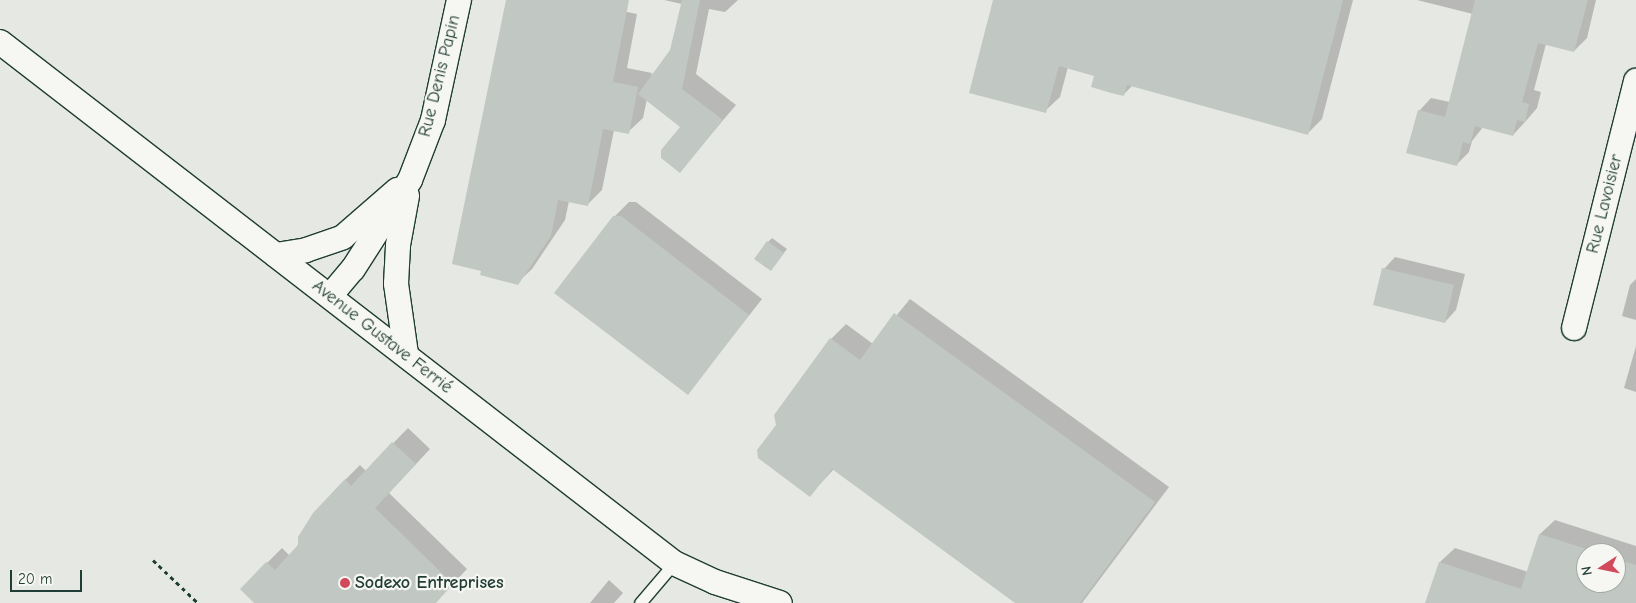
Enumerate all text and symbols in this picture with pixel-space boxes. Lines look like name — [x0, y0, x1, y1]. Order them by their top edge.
street label: Rue Denis Papin — [414, 13, 466, 139]
street label: Rue Lavoisier — [1582, 152, 1628, 256]
street label: Avenue Gustave Ferrié — [307, 275, 457, 399]
north arrow — [1576, 543, 1626, 593]
scale bar — [12, 560, 85, 592]
text: N — [1578, 565, 1596, 577]
text: 20 m — [18, 570, 52, 588]
place label: Sodexo Entreprises — [355, 572, 504, 594]
marker: Sodexo Entreprises — [339, 577, 351, 589]

